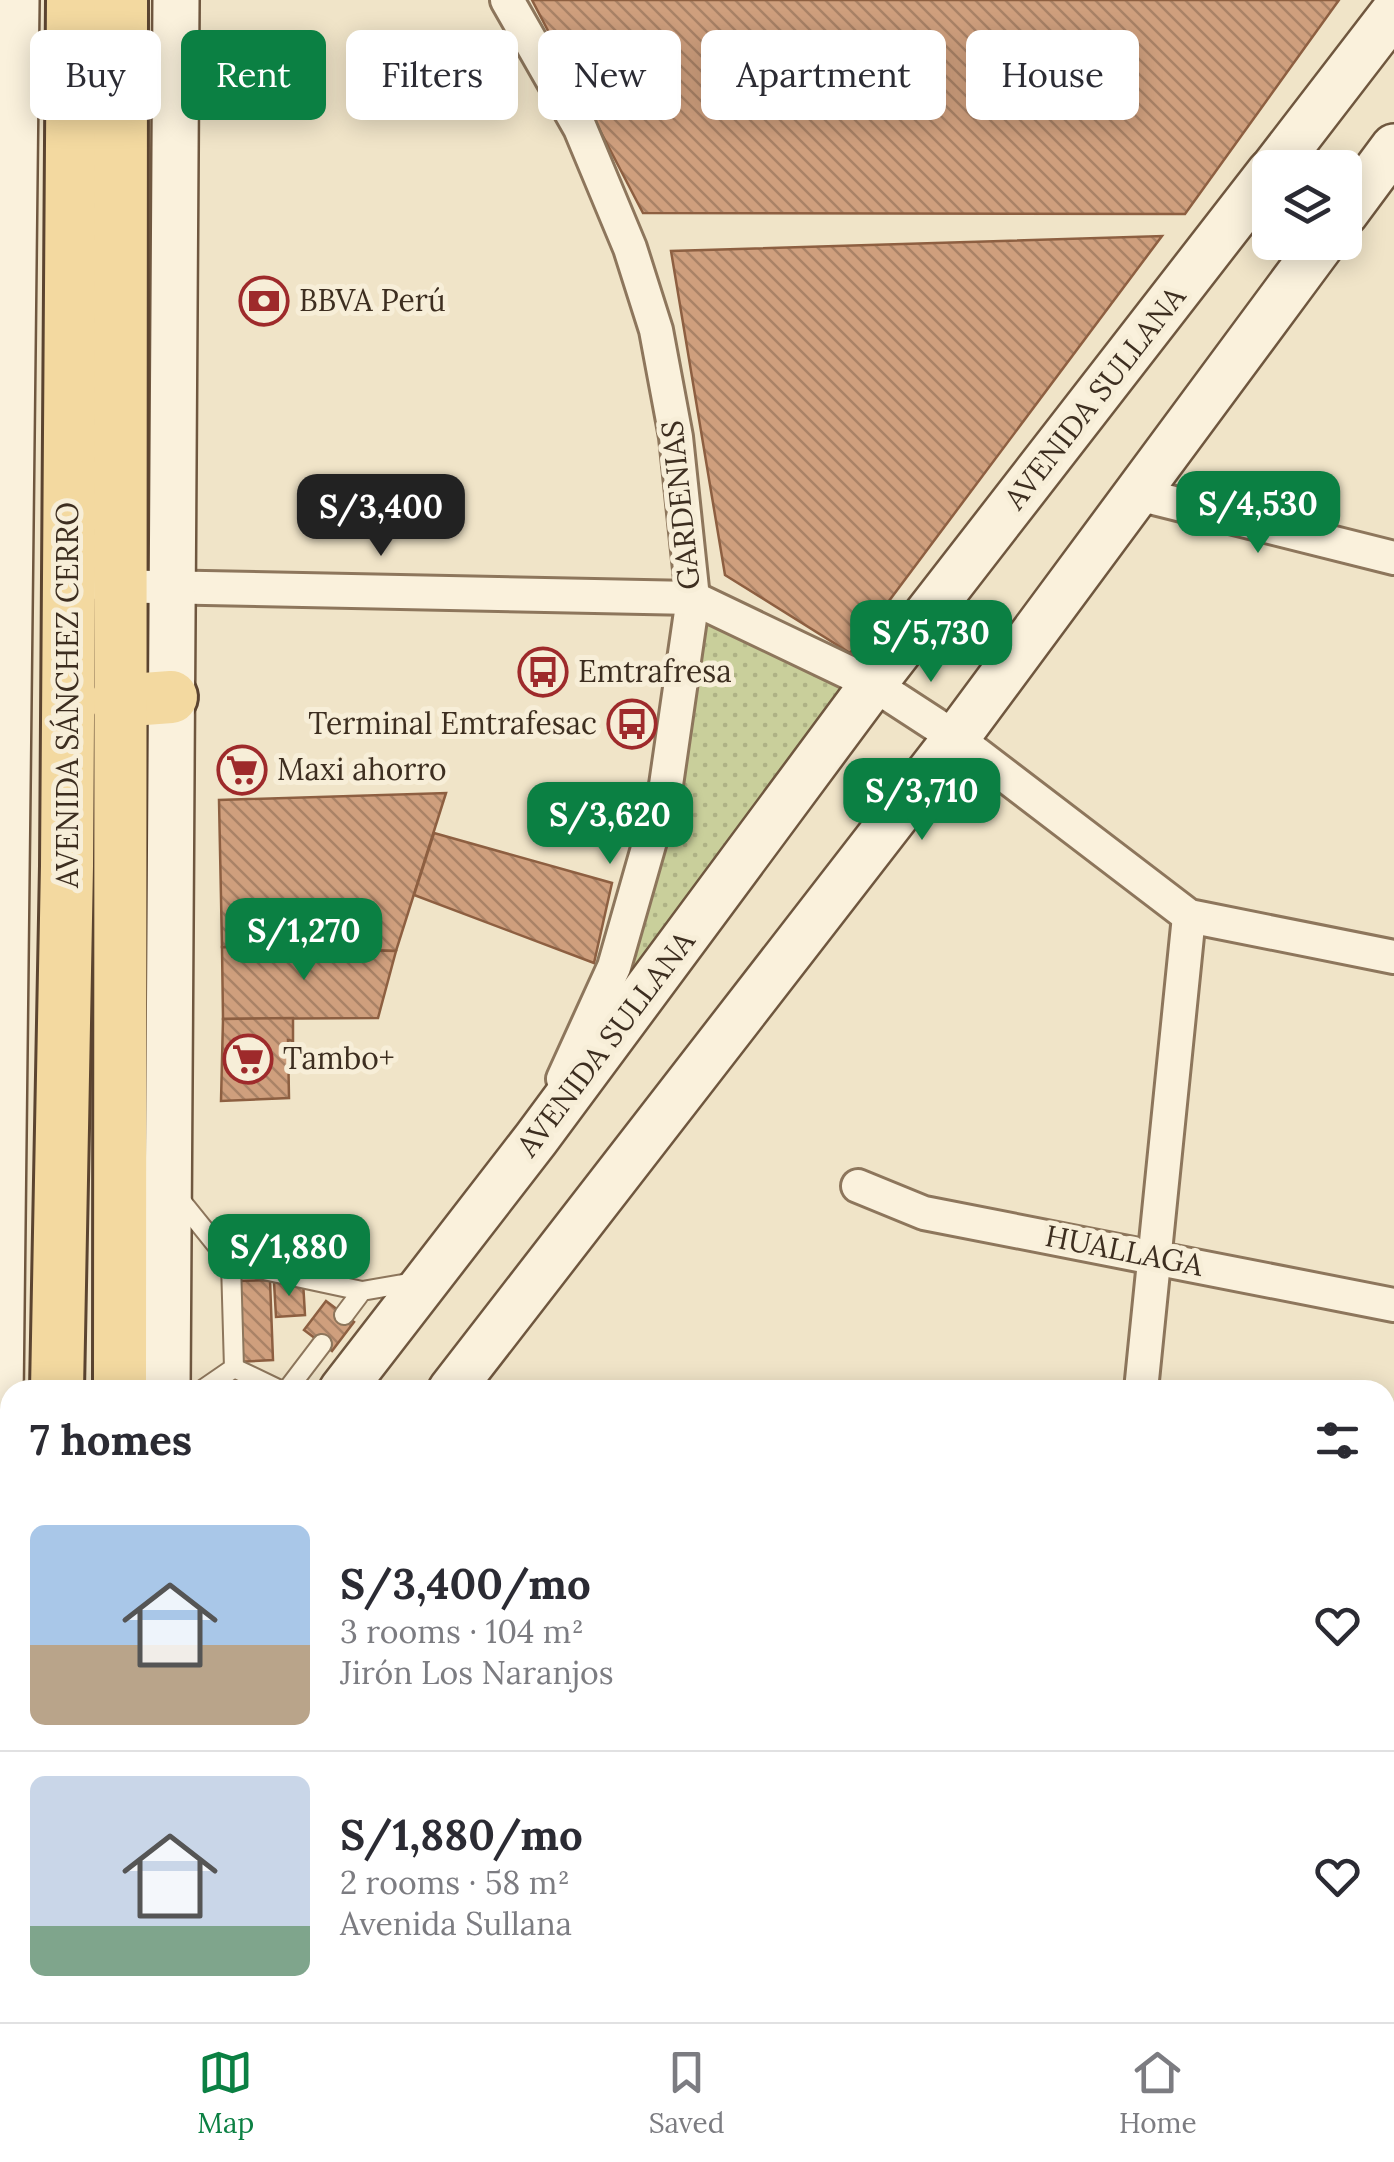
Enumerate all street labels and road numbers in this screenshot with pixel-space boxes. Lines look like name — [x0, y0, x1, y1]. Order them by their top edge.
street label: AVENIDA SULLANA — [995, 277, 1194, 517]
street label: GARDENIAS — [652, 419, 708, 592]
street label: AVENIDA SÁNCHEZ CERRO — [48, 502, 86, 889]
street label: AVENIDA SULLANA — [507, 922, 703, 1164]
street label: HUALLAGA — [1042, 1216, 1207, 1284]

